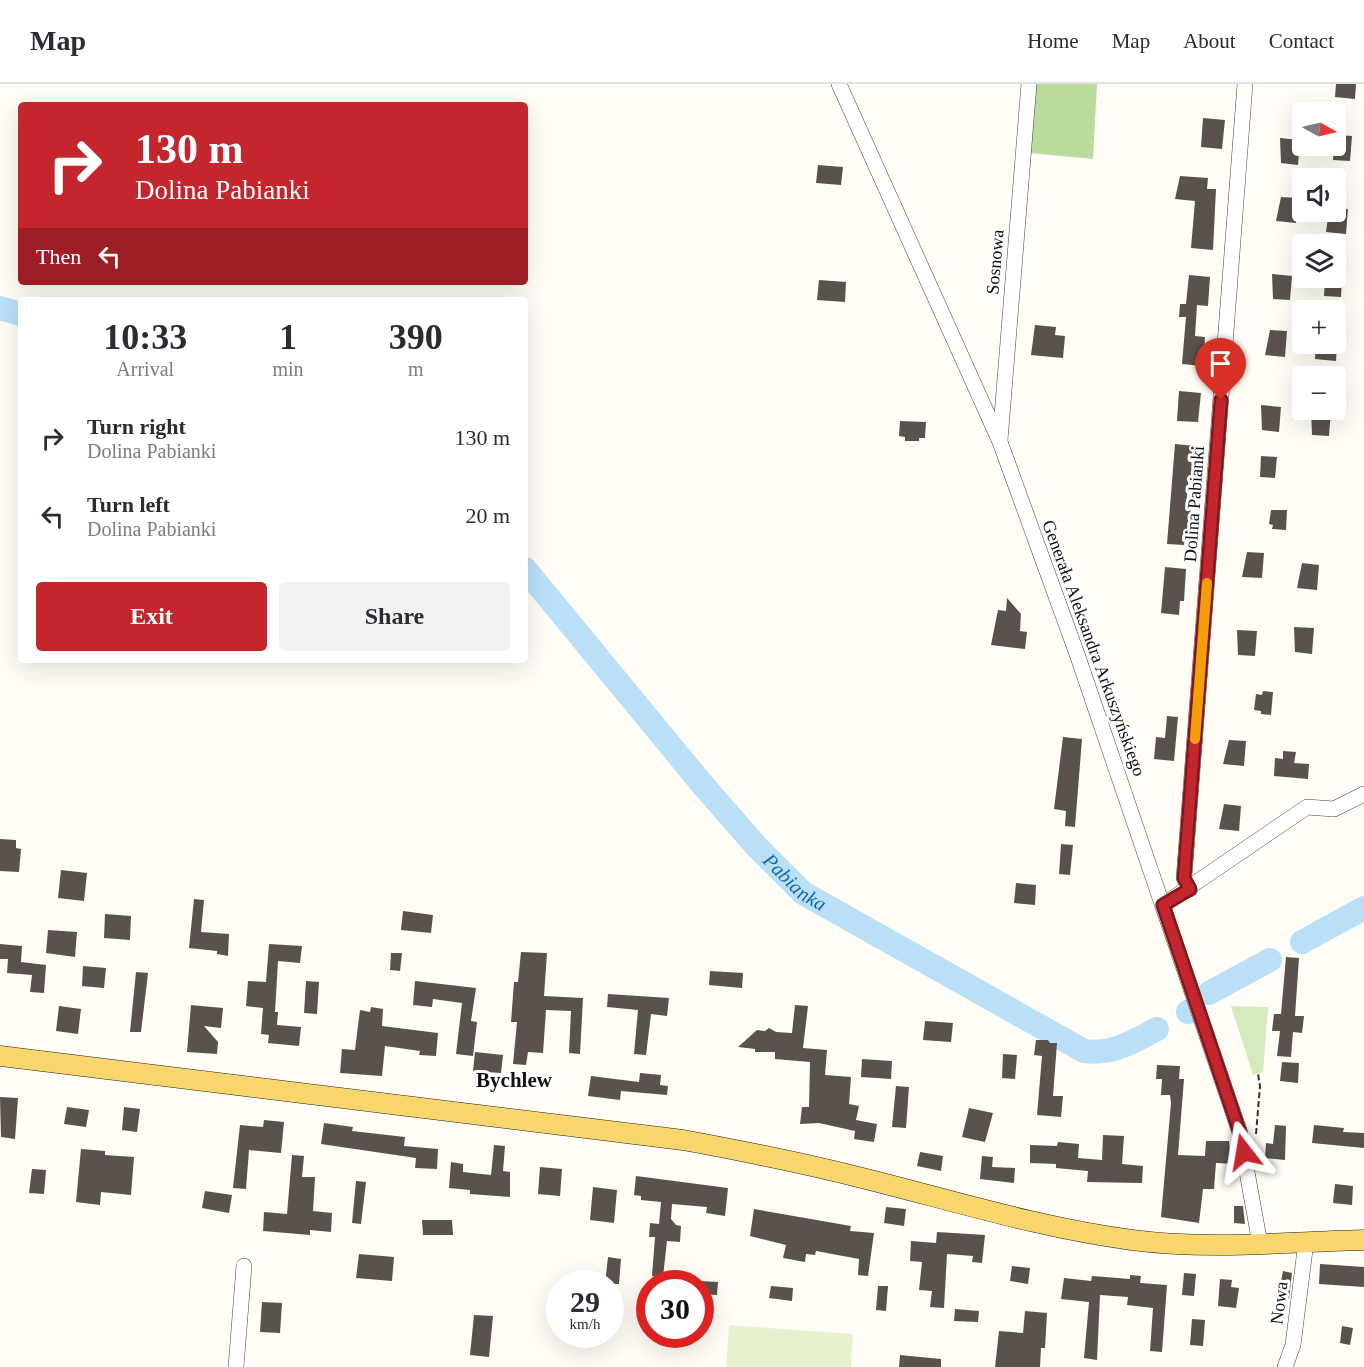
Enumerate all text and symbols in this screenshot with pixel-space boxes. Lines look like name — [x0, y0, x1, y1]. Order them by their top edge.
text: Map — [30, 25, 86, 56]
text: Home — [1027, 29, 1079, 53]
text: Map — [1112, 29, 1150, 53]
text: About — [1183, 29, 1236, 53]
text: Contact — [1269, 29, 1334, 53]
north arrow — [1292, 102, 1346, 156]
map controls — [1292, 102, 1346, 420]
icon: right — [36, 126, 114, 204]
text: 130 m — [135, 126, 244, 172]
button: sound — [1292, 168, 1346, 222]
text: Dolina Pabianki — [135, 175, 310, 205]
street label: Sosnowa — [982, 229, 1008, 295]
button: layers — [1292, 234, 1346, 288]
icon: left — [93, 240, 126, 273]
text: Then — [36, 244, 81, 269]
button: + — [1292, 300, 1346, 354]
text: 10:33 — [103, 317, 187, 357]
text: 1 — [279, 317, 297, 357]
text: 390 — [389, 317, 443, 357]
pin — [1195, 338, 1246, 400]
icon: arrive — [1204, 347, 1237, 380]
text: Arrival — [116, 358, 174, 380]
text: min — [272, 358, 304, 380]
text: m — [408, 358, 424, 380]
button: − — [1292, 366, 1346, 420]
text: Turn right — [87, 414, 186, 439]
icon: right — [36, 422, 69, 455]
text: 130 m — [454, 425, 510, 450]
text: Dolina Pabianki — [87, 440, 216, 462]
street label: Dolina Pabianki — [1180, 445, 1208, 563]
text: Turn left — [87, 492, 170, 517]
icon: left — [36, 500, 69, 533]
text: 20 m — [465, 503, 510, 528]
street label: Generała Aleksandra Arkuszyńskiego — [1038, 517, 1150, 779]
text: Dolina Pabianki — [87, 518, 216, 540]
button: Exit — [36, 582, 267, 651]
button: Share — [279, 582, 510, 651]
water label: Pabianka — [758, 848, 830, 915]
district label: Bychlew — [476, 1068, 553, 1092]
position arrow — [1212, 1120, 1276, 1184]
speed limit sign: 30 — [636, 1270, 714, 1348]
street label: Nowa — [1266, 1280, 1292, 1326]
text: 29 — [570, 1285, 600, 1318]
text: km/h — [570, 1316, 600, 1332]

